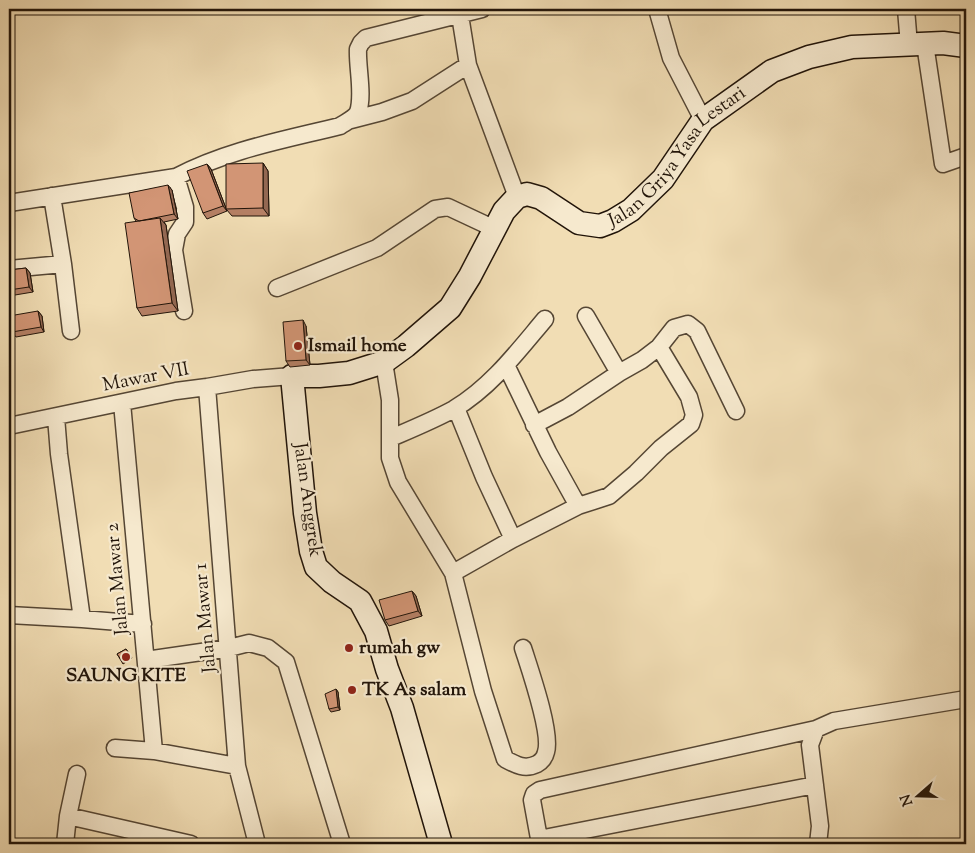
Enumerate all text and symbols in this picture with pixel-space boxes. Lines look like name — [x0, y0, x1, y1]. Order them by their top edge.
street label: Jalan Griya Yasa Lestari — [604, 80, 752, 235]
place label: Ismail home — [308, 333, 407, 360]
marker: Ismail home — [292, 340, 304, 352]
street label: Mawar VII — [100, 356, 192, 400]
street label: Jalan Anggrek — [286, 440, 328, 559]
street label: Jalan Mawar 2 — [100, 522, 136, 637]
street label: Jalan Mawar 1 — [188, 562, 224, 675]
place label: rumah gw — [359, 635, 441, 662]
marker: rumah gw — [343, 642, 355, 654]
marker: SAUNG KITE — [120, 651, 132, 663]
place label: SAUNG KITE — [66, 663, 187, 690]
place label: TK As salam — [362, 677, 466, 704]
marker: TK As salam — [346, 684, 358, 696]
north arrow — [892, 770, 942, 820]
text: N — [896, 791, 919, 808]

